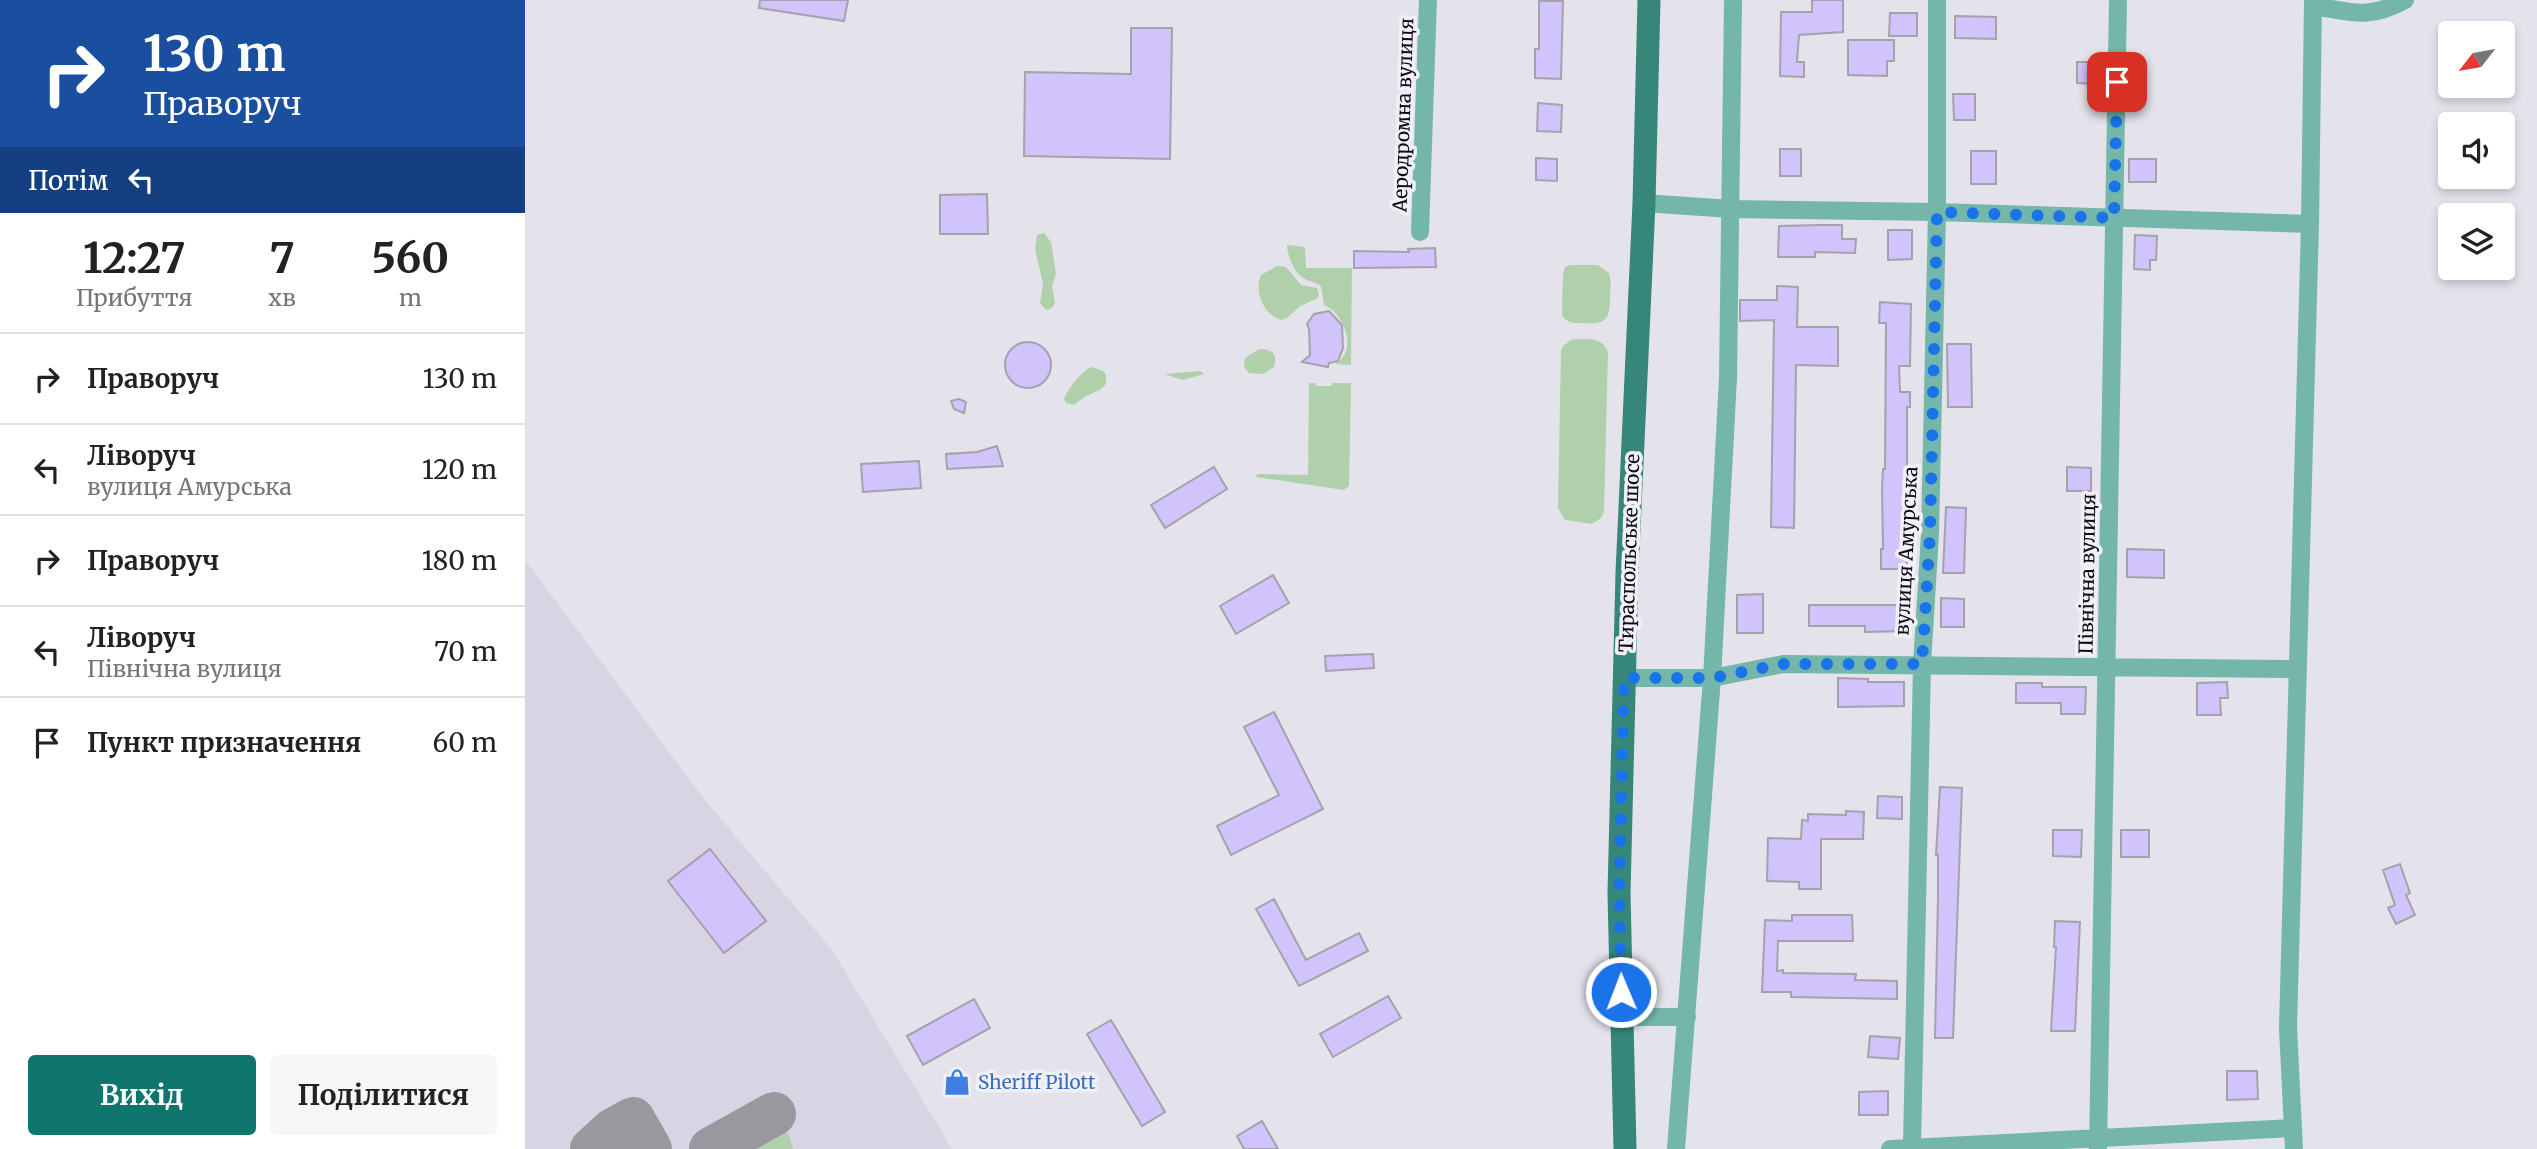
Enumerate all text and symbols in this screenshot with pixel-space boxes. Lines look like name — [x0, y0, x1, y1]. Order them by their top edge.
street label: Аеродромна вулиця — [1388, 18, 1418, 213]
north arrow — [2438, 21, 2515, 98]
map controls — [2438, 21, 2515, 280]
text: 130 m — [143, 23, 286, 84]
icon: right — [28, 28, 119, 119]
pin — [2087, 52, 2147, 112]
icon: arrive — [2098, 63, 2136, 101]
text: Праворуч — [143, 84, 302, 124]
button: sound — [2438, 112, 2515, 189]
icon: left — [122, 161, 160, 199]
text: Потім — [28, 164, 108, 197]
button: layers — [2438, 203, 2515, 280]
text: 12:27 — [83, 232, 185, 284]
text: 7 — [269, 232, 295, 284]
text: 560 — [372, 232, 449, 284]
text: Прибуття — [76, 283, 192, 312]
text: хв — [268, 283, 296, 312]
text: m — [399, 283, 422, 312]
icon: right — [28, 360, 66, 398]
text: Праворуч — [87, 362, 219, 395]
text: 130 m — [423, 362, 497, 395]
text: Ліворуч — [87, 439, 196, 472]
icon: left — [28, 451, 66, 489]
text: 120 m — [422, 453, 497, 486]
street label: Тираспольське шосе — [1614, 453, 1644, 653]
street label: вулиця Амурська — [1890, 466, 1922, 636]
text: вулиця Амурська — [87, 472, 292, 501]
street label: Північна вулиця — [2074, 493, 2100, 655]
icon: right — [28, 542, 66, 580]
text: Праворуч — [87, 544, 219, 577]
text: 180 m — [422, 544, 497, 577]
text: Ліворуч — [87, 621, 196, 654]
icon: left — [28, 633, 66, 671]
text: 70 m — [434, 635, 497, 668]
text: Північна вулиця — [87, 654, 282, 683]
icon: arrive — [28, 724, 66, 762]
text: Пункт призначення — [87, 726, 361, 759]
text: 60 m — [433, 726, 497, 759]
position arrow — [1584, 955, 1658, 1029]
button: Вихід — [28, 1055, 256, 1135]
button: Поділитися — [270, 1055, 497, 1135]
shop icon: Sheriff Pilott — [942, 1067, 972, 1097]
place label: Sheriff Pilott — [978, 1070, 1096, 1094]

